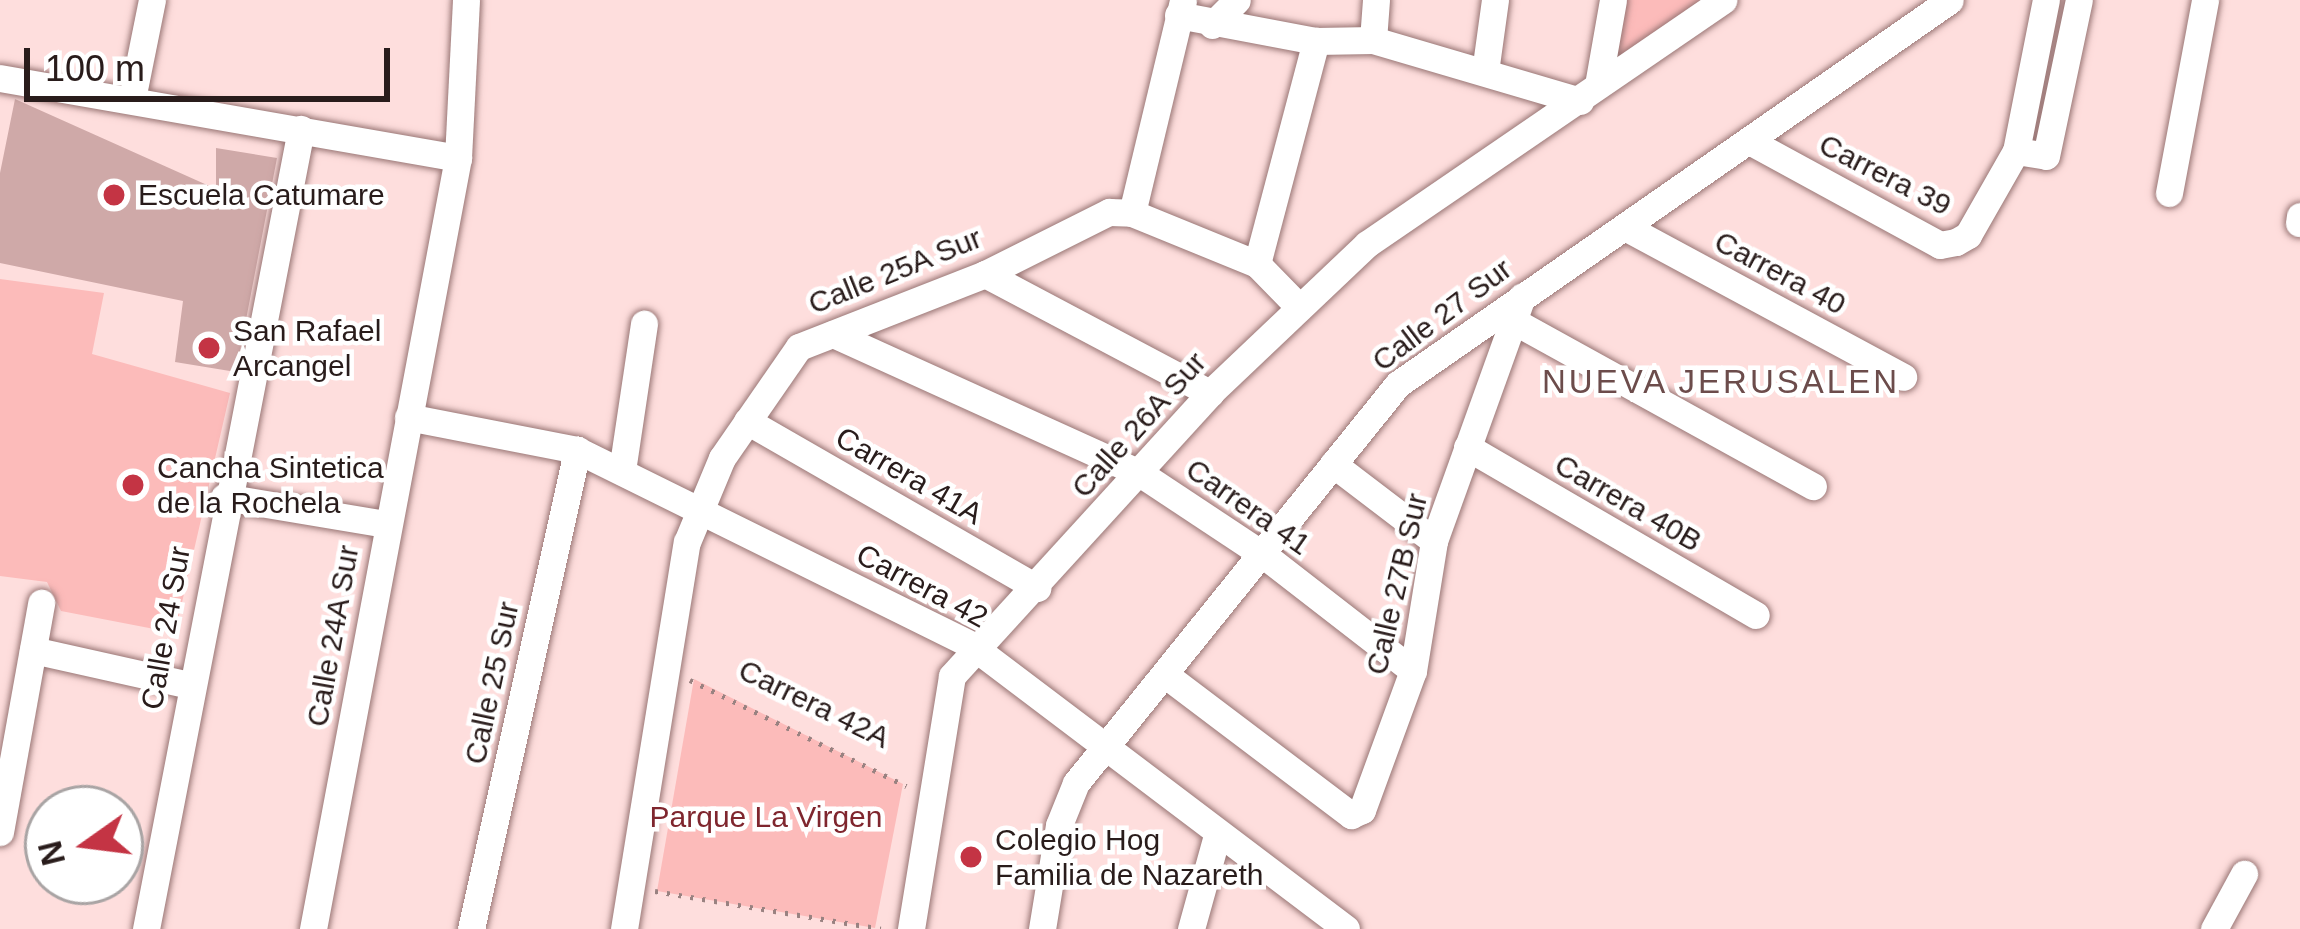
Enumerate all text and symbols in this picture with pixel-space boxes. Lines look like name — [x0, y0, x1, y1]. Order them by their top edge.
scale bar — [30, 24, 396, 98]
text: 100 m — [45, 48, 145, 89]
street label: Carrera 39 — [1813, 126, 1957, 224]
place label: Escuela Catumare — [138, 177, 385, 213]
marker: Escuela Catumare — [101, 182, 127, 208]
street label: Calle 25A Sur — [802, 220, 988, 322]
street label: Carrera 40 — [1708, 223, 1852, 323]
street label: Calle 27 Sur — [1365, 251, 1519, 379]
place label: San Rafael Arcangel — [233, 313, 381, 384]
marker: San Rafael Arcangel — [196, 335, 222, 361]
street label: Calle 26A Sur — [1064, 344, 1214, 506]
district label: NUEVA JERUSALEN — [1541, 362, 1901, 402]
street label: Carrera 41A — [829, 420, 989, 532]
street label: Carrera 40B — [1548, 447, 1708, 559]
place label: Cancha Sintetica de la Rochela — [157, 450, 384, 520]
street label: Carrera 41 — [1179, 451, 1317, 563]
marker: Cancha Sintetica de la Rochela — [120, 472, 146, 498]
street label: Calle 27B Sur — [1359, 490, 1435, 678]
street label: Carrera 42 — [850, 536, 994, 636]
street label: Calle 24A Sur — [299, 542, 367, 730]
street label: Calle 24 Sur — [134, 544, 198, 712]
street label: Calle 25 Sur — [457, 599, 527, 767]
street label: Carrera 42A — [733, 652, 895, 756]
north arrow — [24, 785, 144, 905]
park label: Parque La Virgen — [650, 799, 882, 835]
place label: Colegio Hog Familia de Nazareth — [995, 822, 1263, 892]
text: N — [31, 837, 72, 869]
marker: Colegio Hog Familia de Nazareth — [958, 844, 984, 870]

